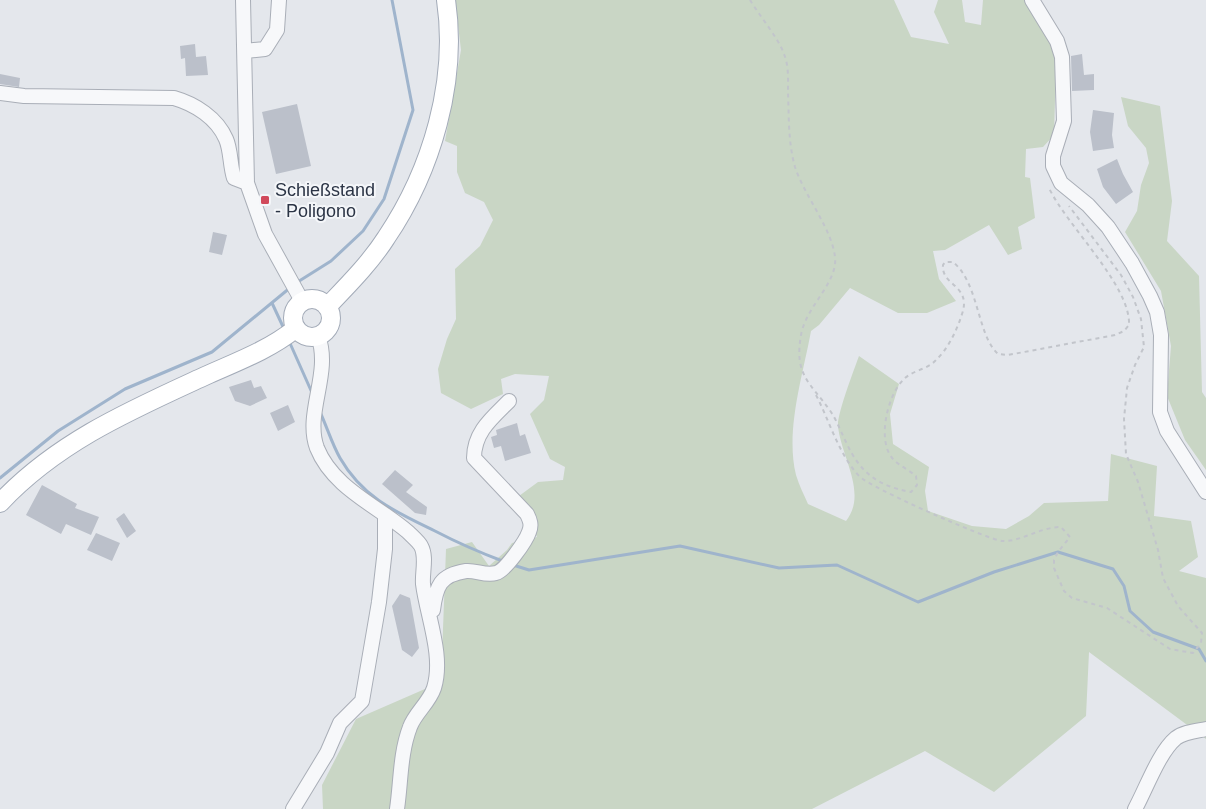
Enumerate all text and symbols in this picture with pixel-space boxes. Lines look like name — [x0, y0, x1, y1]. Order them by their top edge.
place label: Schießstand - Poligono — [275, 180, 375, 221]
marker: Schießstand - Poligono — [259, 194, 271, 206]

